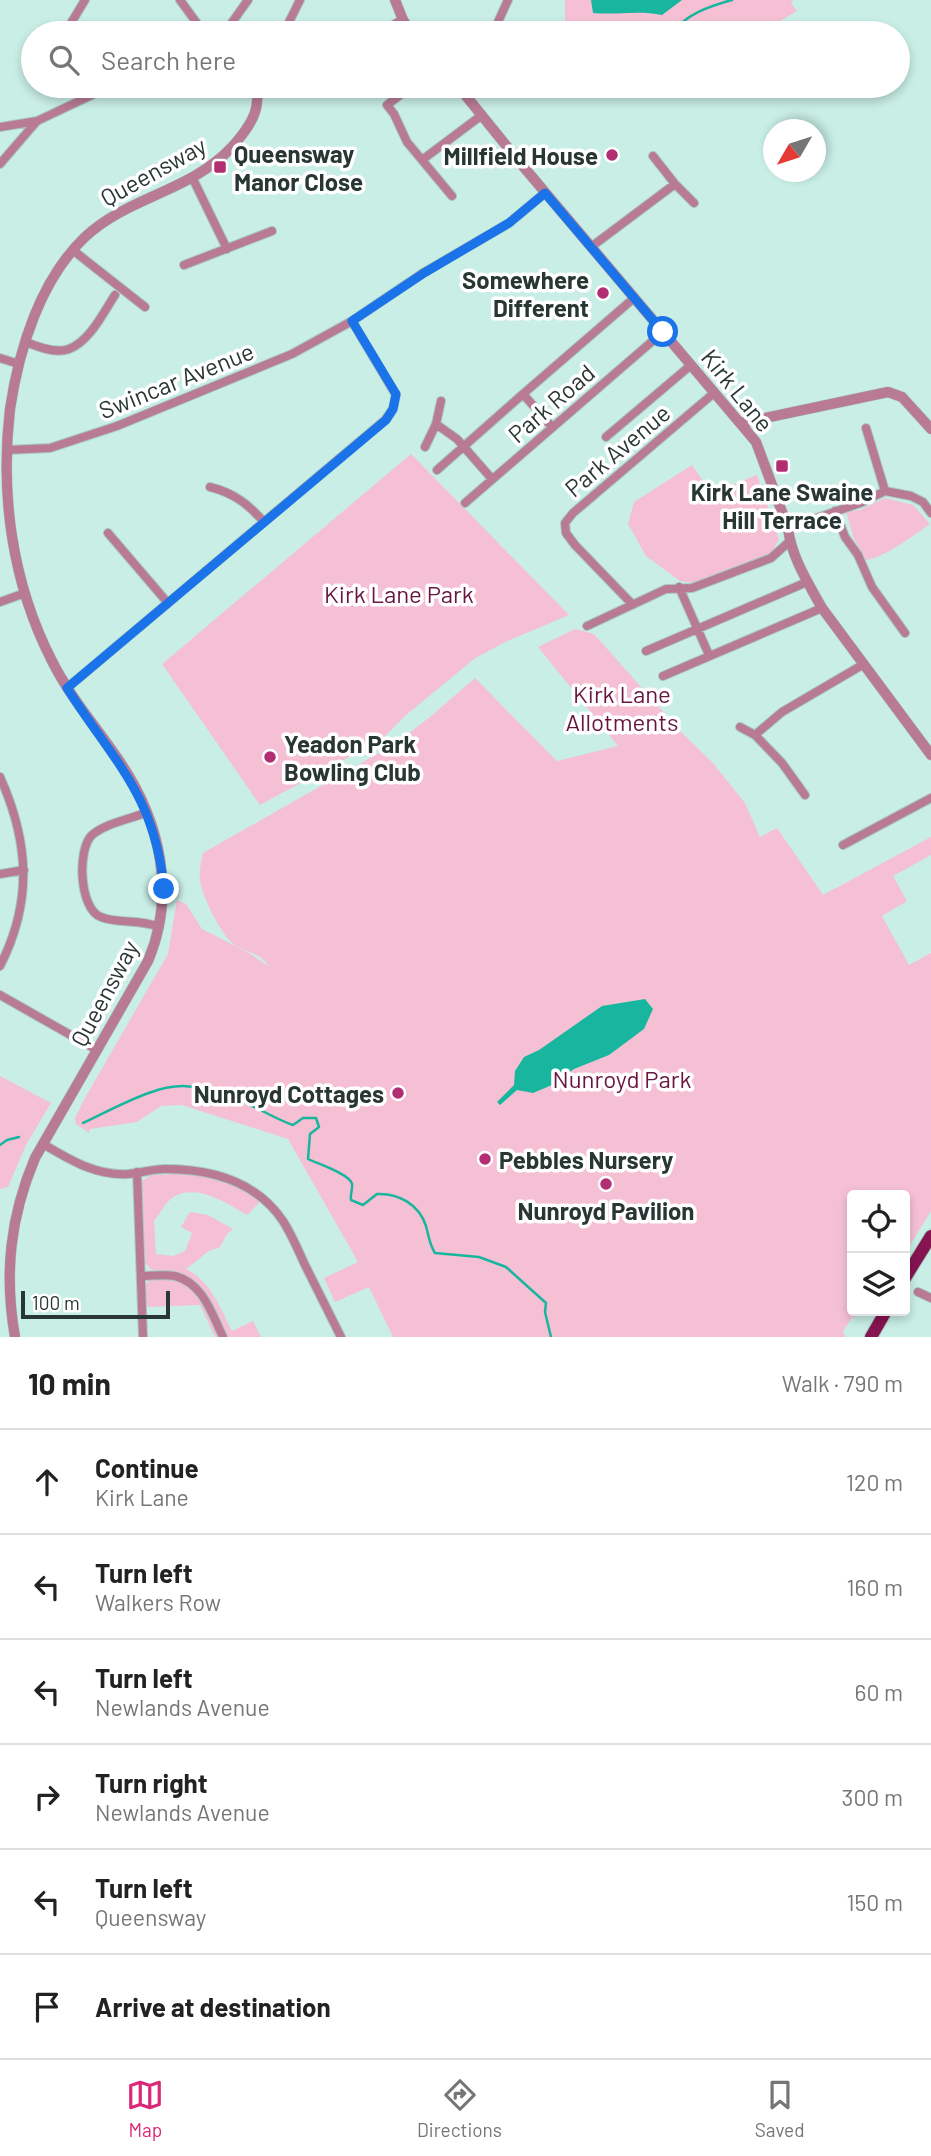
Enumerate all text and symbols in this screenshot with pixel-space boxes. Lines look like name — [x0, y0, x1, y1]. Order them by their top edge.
search box — [21, 21, 910, 98]
icon: search — [45, 41, 83, 79]
text: Search here — [101, 44, 236, 75]
north arrow — [763, 119, 826, 182]
street label: Queensway — [95, 130, 211, 212]
place label: Queensway Manor Close — [234, 139, 363, 196]
place label: Millfield House — [444, 141, 598, 170]
marker: Millfield House — [604, 147, 620, 163]
marker: Queensway Manor Close — [212, 159, 228, 175]
place label: Somewhere Different — [462, 265, 589, 322]
marker: Somewhere Different — [595, 285, 611, 301]
route start — [647, 316, 678, 347]
street label: Swincar Avenue — [94, 336, 258, 424]
street label: Kirk Lane — [696, 343, 780, 437]
street label: Park Road — [502, 358, 600, 448]
street label: Park Avenue — [559, 398, 675, 502]
marker: Kirk Lane Swaine Hill Terrace — [774, 458, 790, 474]
place label: Kirk Lane Swaine Hill Terrace — [691, 477, 873, 534]
park label: Kirk Lane Park — [324, 579, 474, 608]
park label: Kirk Lane Allotments — [566, 679, 678, 736]
place label: Yeadon Park Bowling Club — [284, 729, 421, 786]
marker: Yeadon Park Bowling Club — [262, 749, 278, 765]
route end — [148, 873, 179, 904]
street label: Queensway — [64, 935, 144, 1051]
park label: Nunroyd Park — [553, 1064, 691, 1093]
place label: Nunroyd Cottages — [194, 1079, 384, 1108]
marker: Nunroyd Cottages — [390, 1085, 406, 1101]
place label: Pebbles Nursery — [499, 1145, 673, 1174]
marker: Pebbles Nursery — [477, 1151, 493, 1167]
marker: Nunroyd Pavilion — [598, 1176, 614, 1192]
map controls — [847, 1190, 910, 1316]
button: locate — [847, 1190, 910, 1253]
place label: Nunroyd Pavilion — [518, 1196, 695, 1225]
button: layers — [847, 1253, 910, 1316]
scale bar — [21, 1288, 170, 1320]
text: 100 m — [32, 1291, 80, 1314]
text: 10 min — [28, 1365, 111, 1401]
text: Walk · 790 m — [782, 1369, 903, 1397]
text: Continue — [95, 1452, 199, 1483]
icon: ahead — [28, 1463, 66, 1501]
text: 120 m — [846, 1468, 903, 1496]
text: Kirk Lane — [95, 1483, 189, 1511]
text: Turn left — [95, 1557, 193, 1588]
icon: left — [28, 1568, 66, 1606]
text: 160 m — [846, 1573, 903, 1601]
text: Walkers Row — [95, 1588, 221, 1616]
text: Turn left — [95, 1662, 193, 1693]
icon: left — [28, 1673, 66, 1711]
text: 60 m — [855, 1678, 903, 1706]
text: Newlands Avenue — [95, 1693, 270, 1721]
text: Turn right — [95, 1767, 208, 1798]
icon: right — [28, 1778, 66, 1816]
text: 300 m — [842, 1783, 903, 1811]
text: Newlands Avenue — [95, 1798, 270, 1826]
text: Turn left — [95, 1872, 193, 1903]
icon: left — [28, 1883, 66, 1921]
text: 150 m — [847, 1888, 903, 1916]
text: Queensway — [95, 1903, 206, 1931]
icon: arrive — [28, 1988, 66, 2026]
text: Arrive at destination — [95, 1991, 331, 2022]
tab: Map — [126, 2076, 164, 2141]
tab: Directions — [417, 2076, 502, 2141]
tab: Saved — [755, 2076, 805, 2141]

